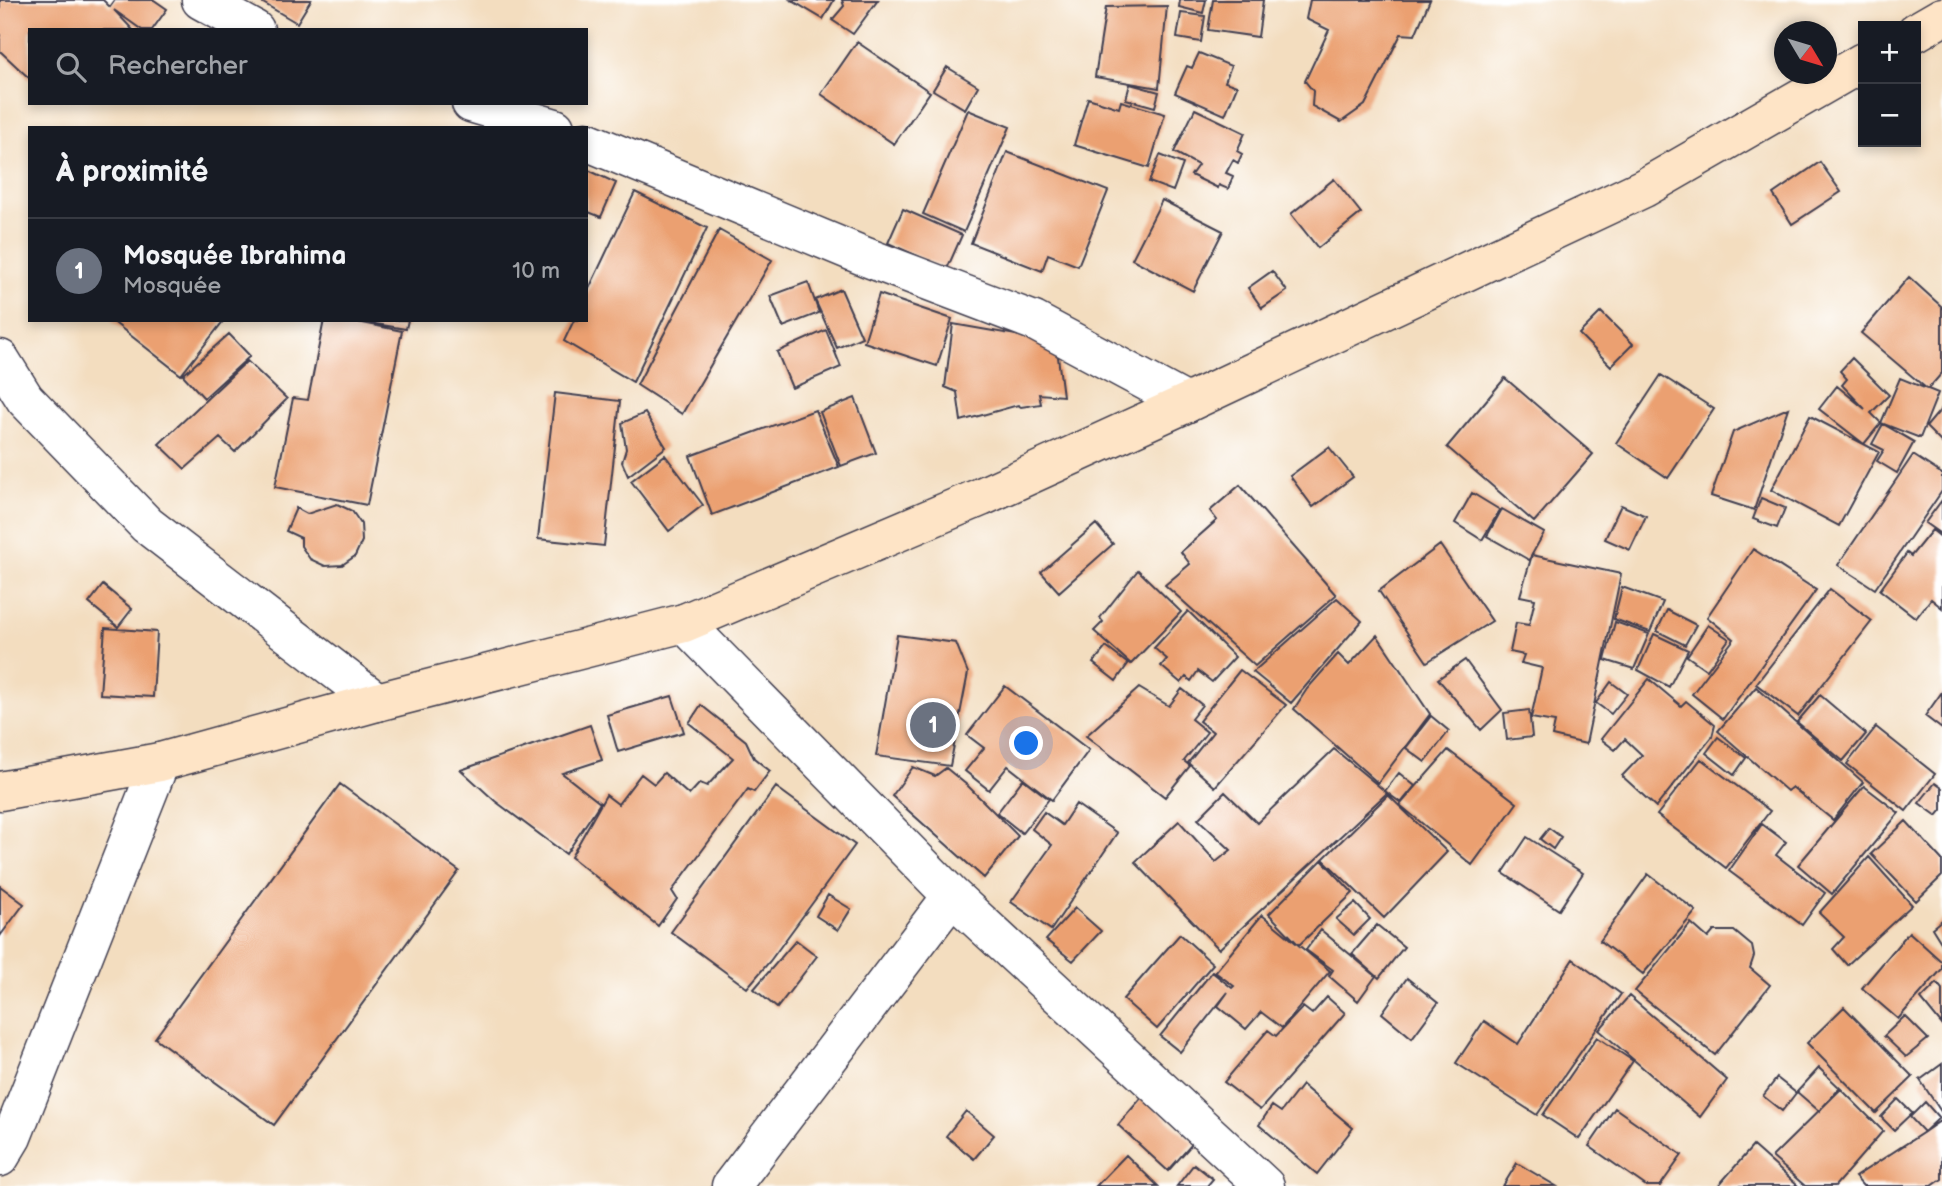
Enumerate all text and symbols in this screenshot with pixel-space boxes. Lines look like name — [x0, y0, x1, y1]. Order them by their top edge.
north arrow — [1774, 21, 1837, 84]
map controls — [1858, 21, 1921, 147]
button: + — [1858, 21, 1921, 84]
search box — [28, 28, 588, 105]
icon: search — [52, 48, 90, 86]
text: Rechercher — [108, 51, 247, 82]
button: − — [1858, 84, 1921, 147]
text: À proximité — [56, 154, 208, 190]
text: Mosquée Ibrahima — [123, 241, 346, 272]
text: 1 — [74, 257, 84, 285]
text: 10 m — [512, 257, 560, 285]
text: Mosquée — [123, 272, 221, 300]
pin: 1 — [910, 699, 956, 751]
your location — [1009, 726, 1043, 760]

